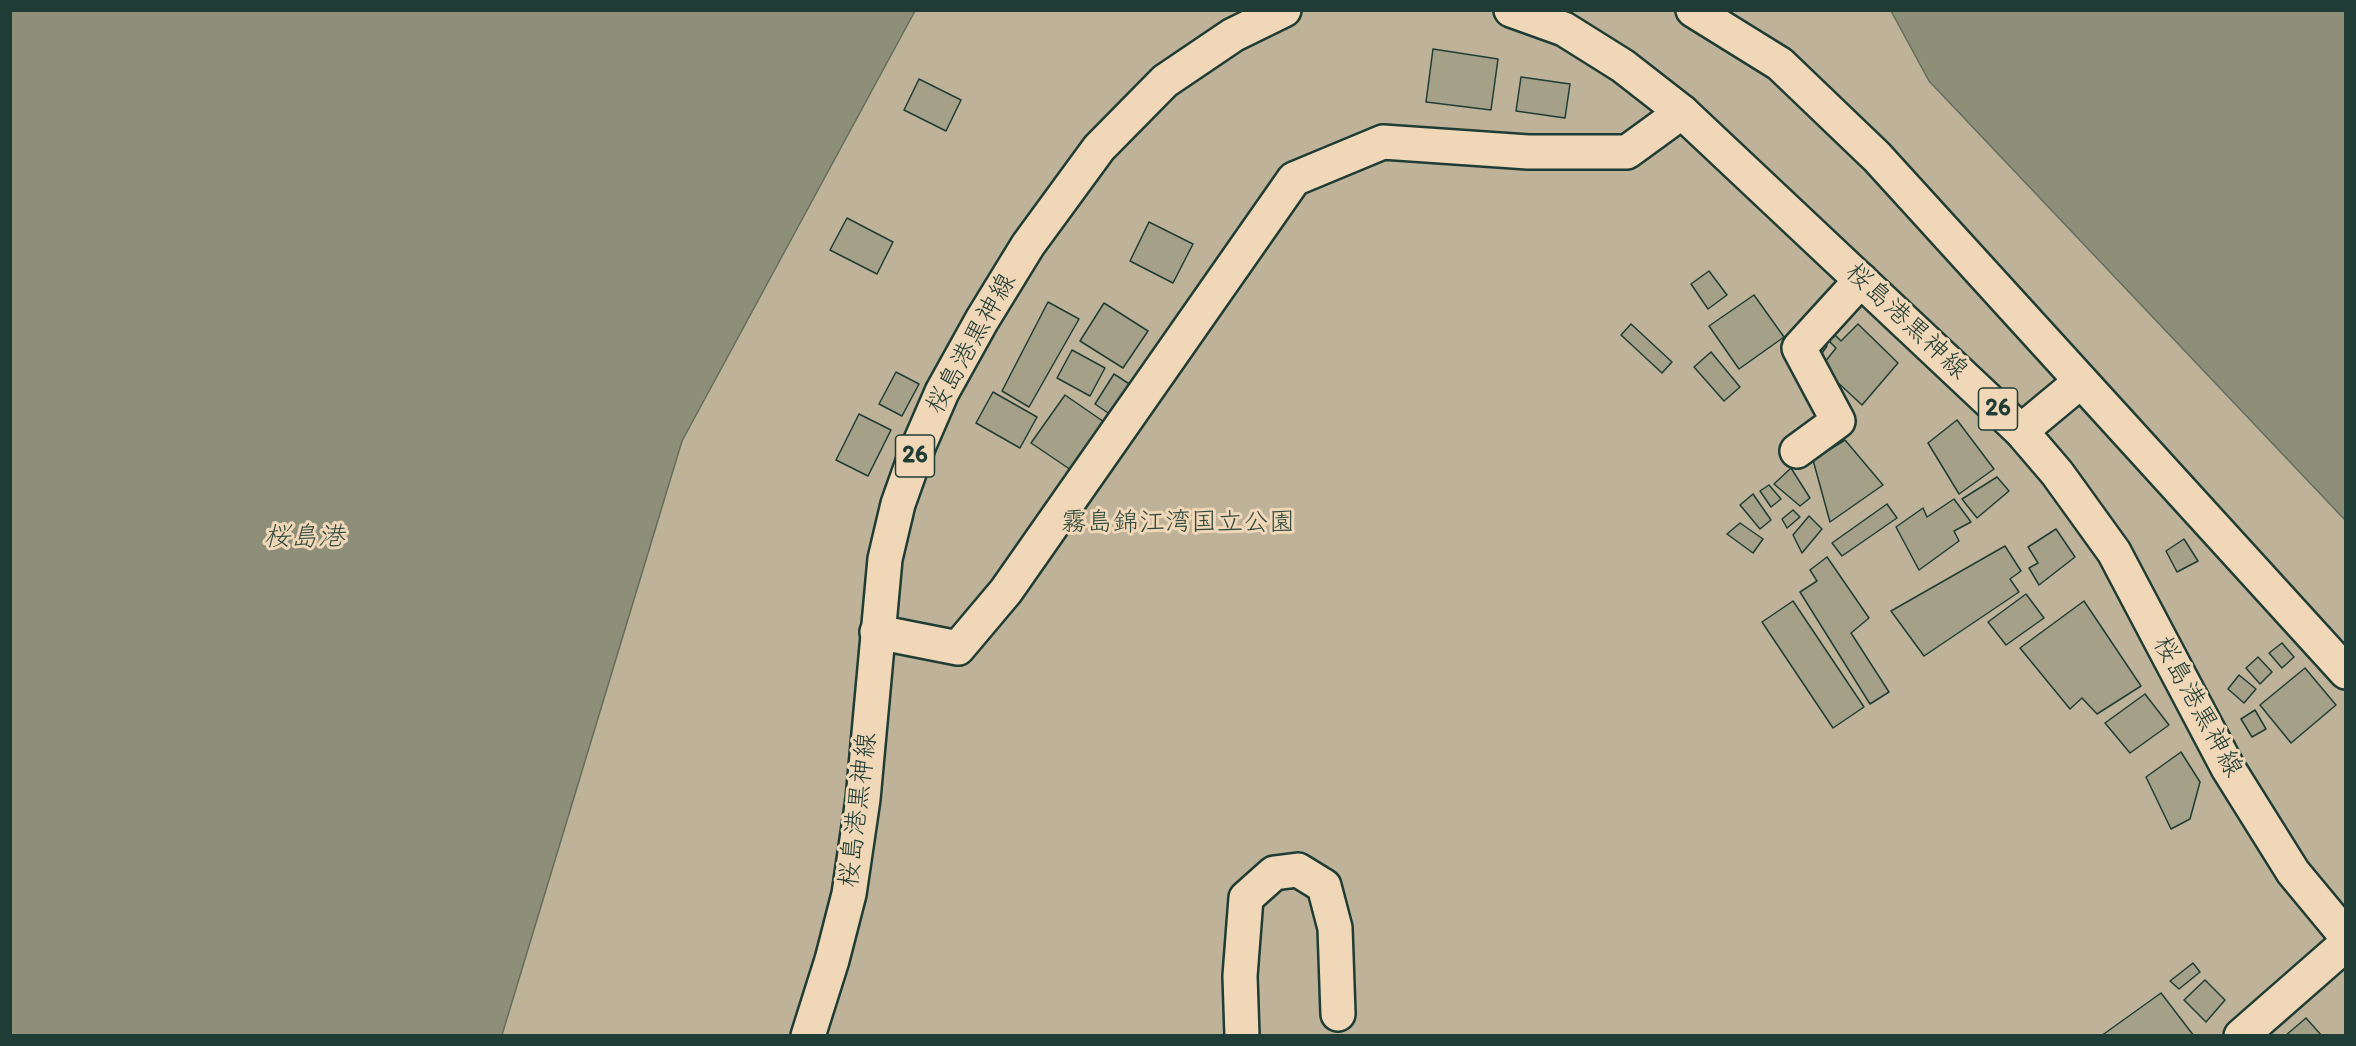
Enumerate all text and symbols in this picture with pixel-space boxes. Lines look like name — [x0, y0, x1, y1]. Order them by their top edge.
street label: 桜島港黒神線 — [1838, 257, 1974, 387]
street label: 桜島港黒神線 — [921, 268, 1023, 420]
road number: 26 — [1978, 388, 2018, 430]
road number: 26 — [896, 435, 934, 477]
park label: 霧島錦江湾国立公園 — [1061, 507, 1295, 539]
water label: 桜島港 — [264, 522, 344, 554]
street label: 桜島港黒神線 — [2146, 631, 2248, 783]
street label: 桜島港黒神線 — [834, 731, 884, 889]

